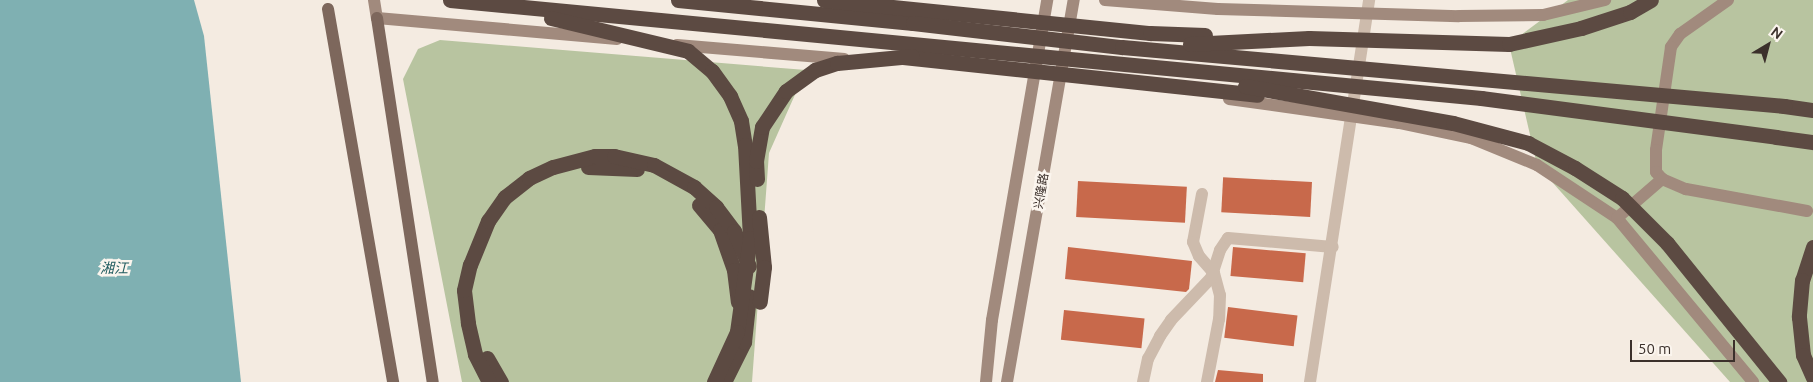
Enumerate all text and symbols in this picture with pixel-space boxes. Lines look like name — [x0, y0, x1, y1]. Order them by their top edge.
north arrow — [1743, 20, 1793, 70]
text: N — [1768, 23, 1786, 43]
street label: 兴隆路 — [1031, 172, 1051, 210]
water label: 湘江 — [100, 260, 128, 276]
scale bar — [1633, 330, 1738, 362]
text: 50 m — [1638, 340, 1671, 357]

